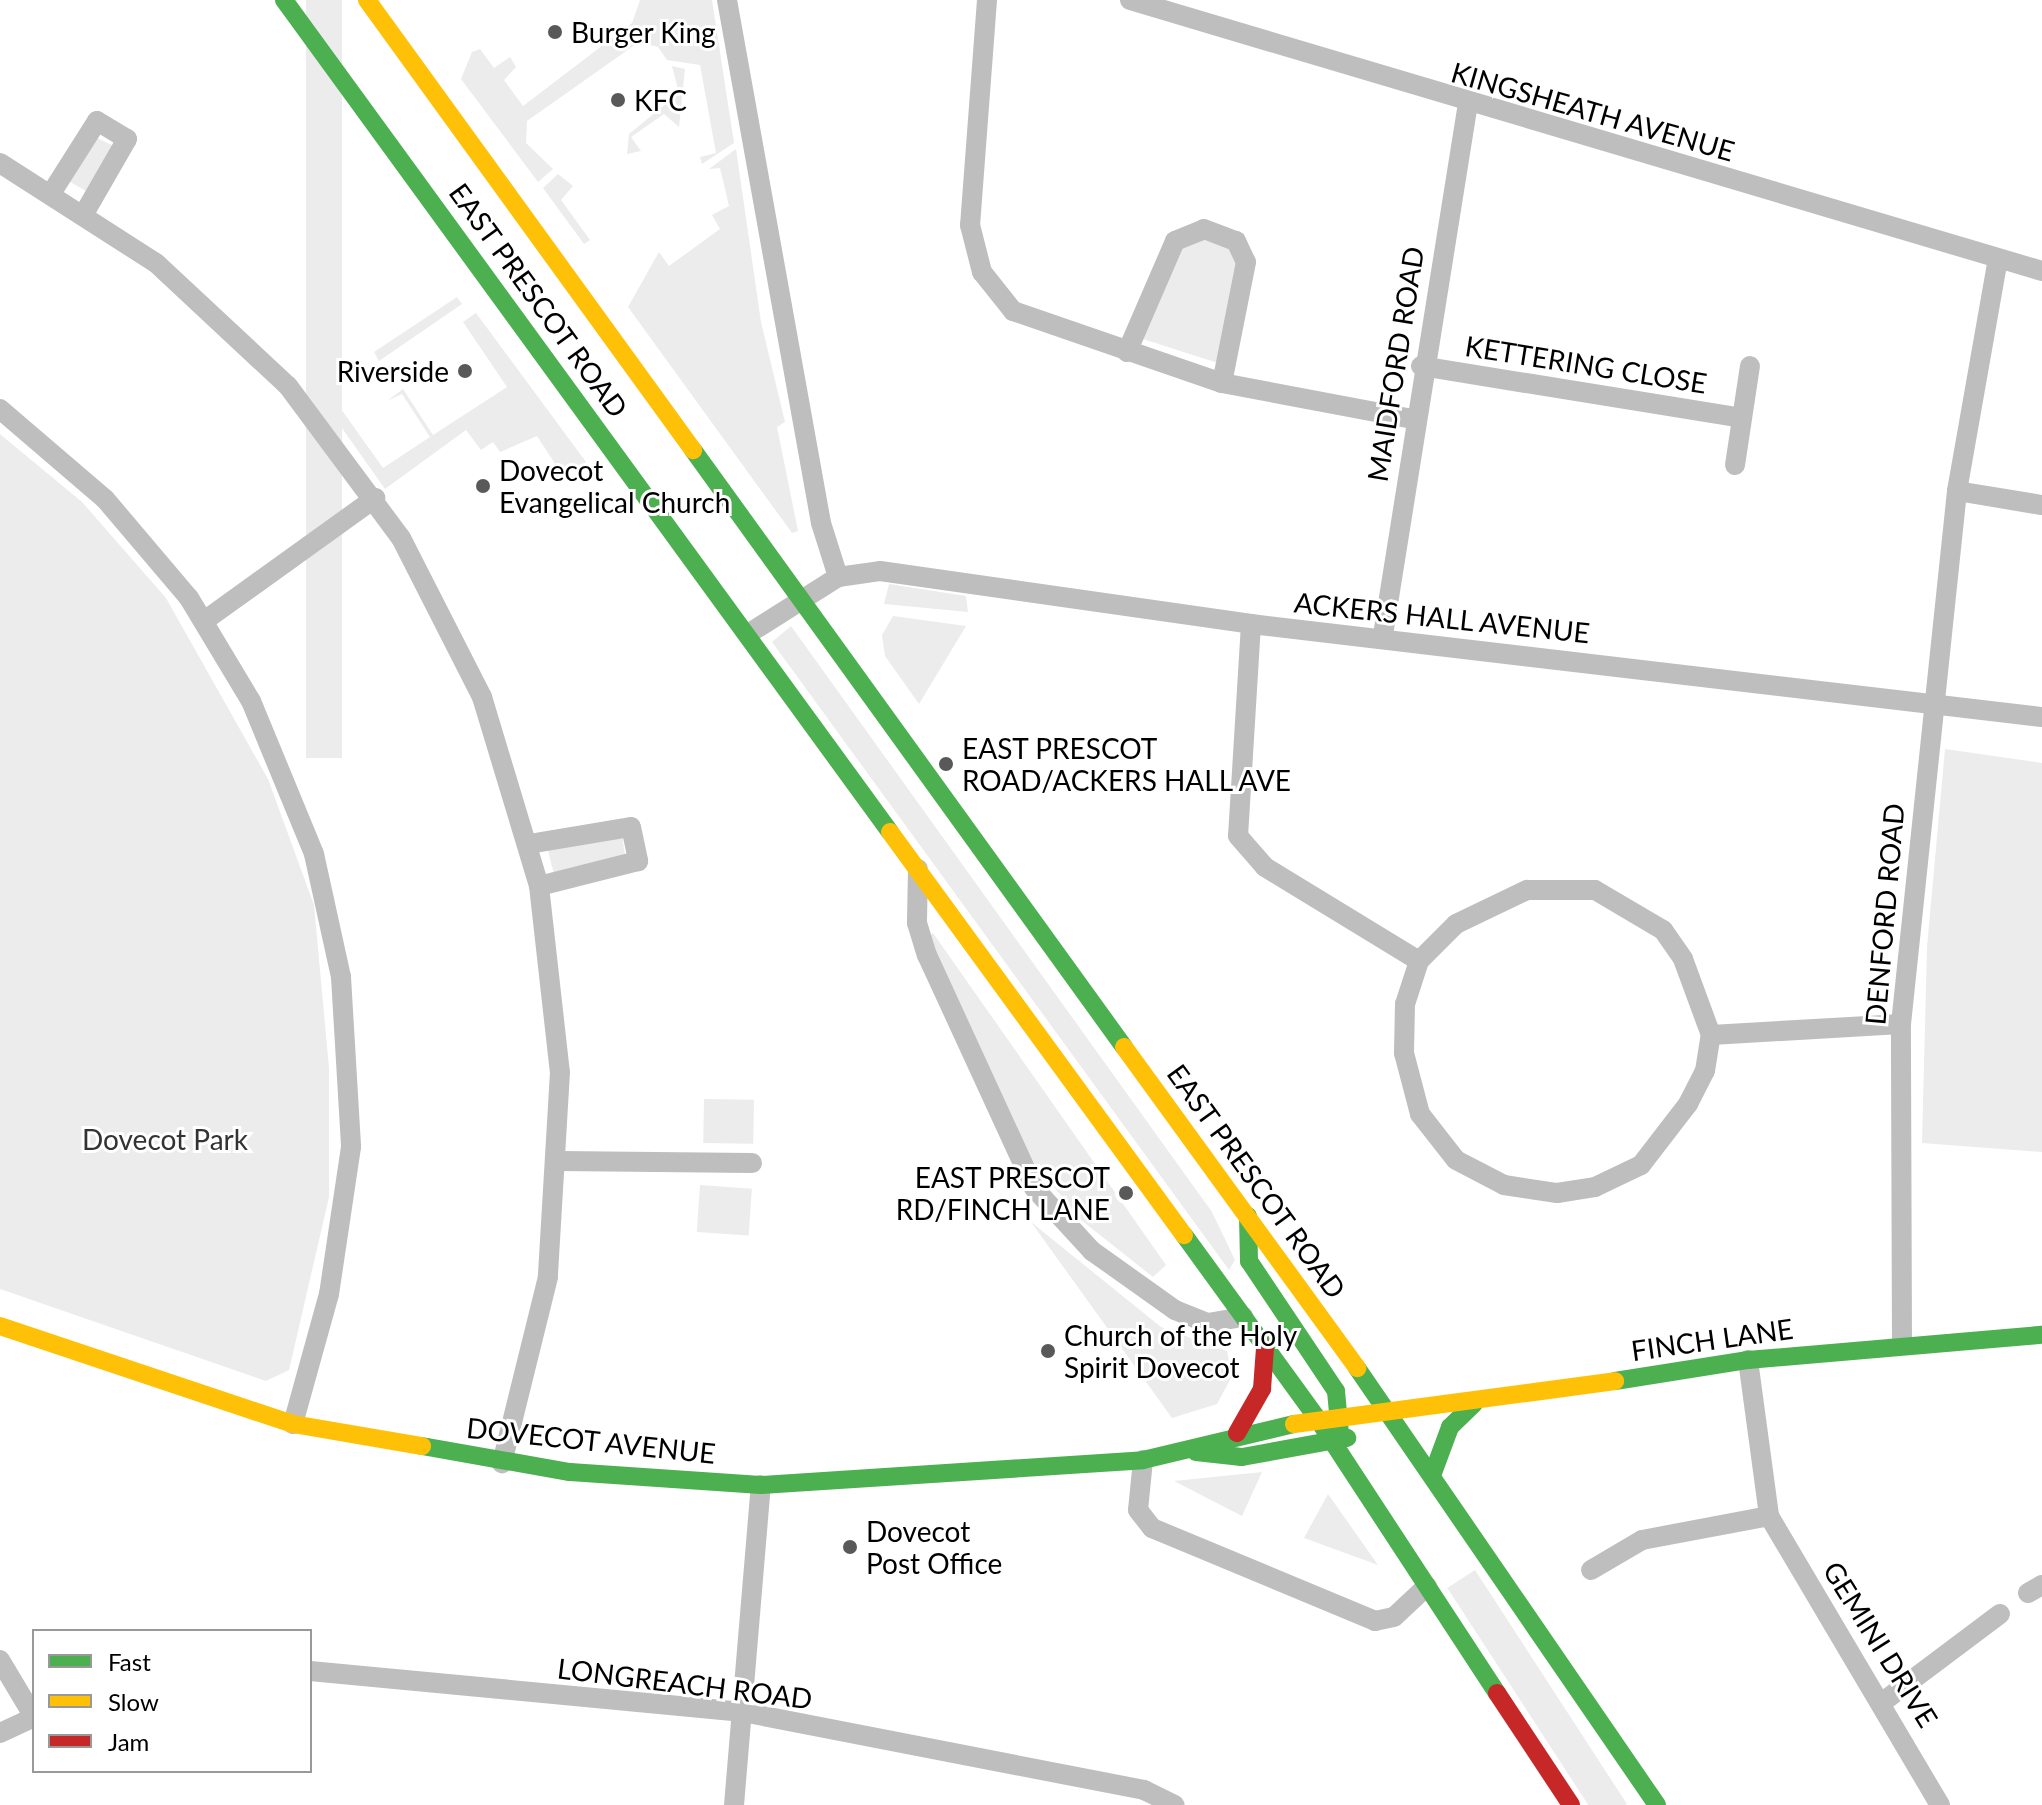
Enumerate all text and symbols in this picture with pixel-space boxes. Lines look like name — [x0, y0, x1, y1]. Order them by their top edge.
place label: Burger King — [571, 15, 716, 49]
marker: Burger King — [546, 23, 564, 41]
street label: KINGSHEATH AVENUE — [1447, 54, 1739, 168]
place label: KFC — [634, 83, 687, 117]
marker: KFC — [609, 91, 627, 109]
street label: EAST PRESCOT ROAD — [442, 176, 636, 424]
street label: MAIDFORD ROAD — [1360, 244, 1430, 484]
street label: KETTERING CLOSE — [1463, 328, 1709, 400]
place label: Riverside — [337, 354, 449, 388]
marker: Riverside — [456, 362, 474, 380]
place label: Dovecot Evangelical Church — [499, 453, 730, 519]
marker: Dovecot Evangelical Church — [474, 477, 492, 495]
street label: ACKERS HALL AVENUE — [1292, 585, 1592, 649]
place label: EAST PRESCOT ROAD/ACKERS HALL AVE — [962, 731, 1293, 797]
marker: EAST PRESCOT ROAD/ACKERS HALL AVE — [937, 755, 955, 773]
street label: DENFORD ROAD — [1858, 802, 1910, 1026]
street label: EAST PRESCOT ROAD — [1160, 1057, 1354, 1305]
park label: Dovecot Park — [82, 1122, 248, 1156]
place label: EAST PRESCOT RD/FINCH LANE — [896, 1160, 1110, 1226]
marker: EAST PRESCOT RD/FINCH LANE — [1117, 1184, 1135, 1202]
street label: FINCH LANE — [1629, 1311, 1795, 1367]
place label: Church of the Holy Spirit Dovecot — [1064, 1318, 1298, 1384]
marker: Church of the Holy Spirit Dovecot — [1039, 1342, 1057, 1360]
street label: DOVECOT AVENUE — [464, 1410, 718, 1470]
place label: Dovecot Post Office — [866, 1514, 1002, 1580]
marker: Dovecot Post Office — [841, 1538, 859, 1556]
street label: GEMINI DRIVE — [1817, 1555, 1945, 1733]
legend — [32, 1629, 312, 1773]
text: Fast — [108, 1647, 151, 1676]
street label: LONGREACH ROAD — [556, 1651, 814, 1715]
text: Slow — [108, 1687, 159, 1716]
text: Jam — [108, 1727, 149, 1756]

